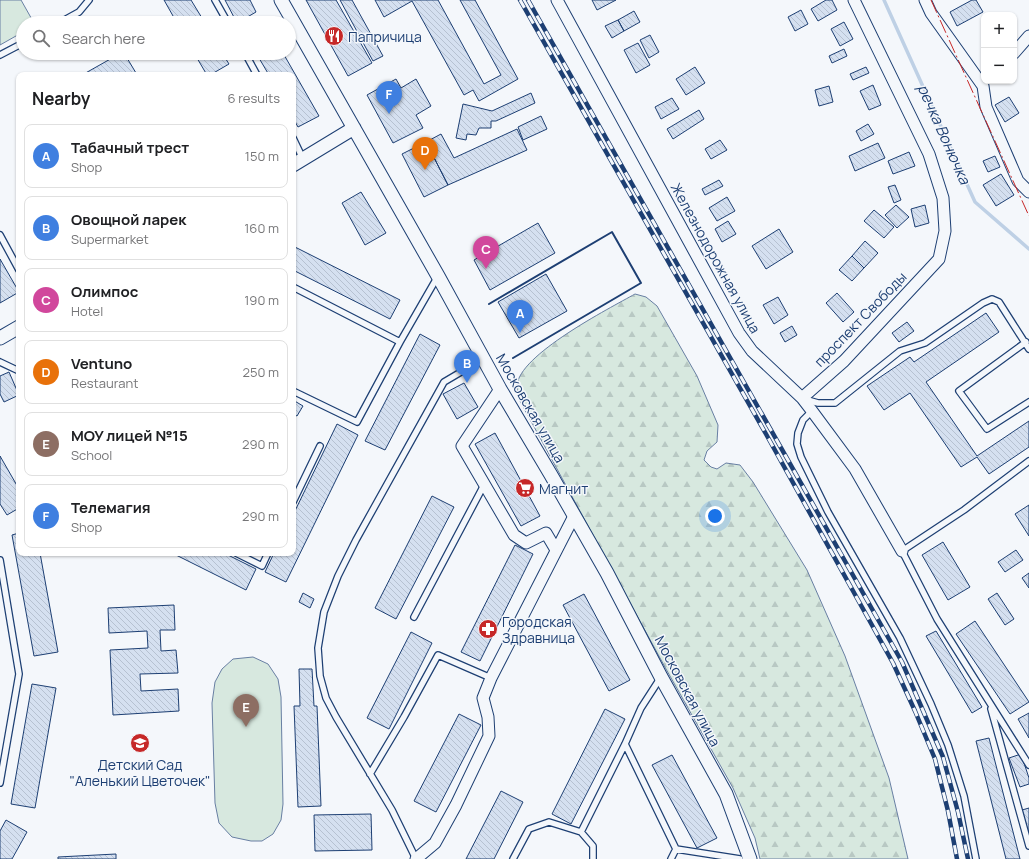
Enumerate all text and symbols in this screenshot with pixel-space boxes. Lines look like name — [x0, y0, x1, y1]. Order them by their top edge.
map controls — [981, 12, 1017, 84]
button: + — [981, 12, 1017, 48]
search box — [16, 16, 296, 60]
restaurant icon: Папричица — [323, 25, 345, 47]
icon: search — [30, 27, 52, 49]
place label: Папричица — [348, 27, 422, 46]
text: Search here — [62, 28, 145, 49]
button: − — [981, 48, 1017, 84]
pin: F — [376, 81, 402, 114]
water label: речка Вонючка — [913, 81, 976, 188]
text: Nearby — [32, 87, 90, 110]
text: 6 results — [228, 89, 280, 107]
text: Табачный трест — [71, 137, 189, 158]
pin: D — [412, 137, 438, 170]
text: A — [42, 147, 50, 165]
text: 150 m — [245, 147, 279, 165]
text: Shop — [71, 158, 102, 176]
street label: Железнодорожная улица — [667, 180, 765, 336]
text: Овощной ларек — [71, 209, 186, 230]
text: B — [42, 219, 50, 237]
text: 160 m — [244, 219, 279, 237]
text: Supermarket — [71, 230, 149, 248]
pin: C — [473, 236, 499, 269]
street label: проспект Свободы — [810, 267, 910, 371]
text: Олимпос — [71, 281, 138, 302]
text: C — [41, 291, 51, 309]
text: 190 m — [244, 291, 279, 309]
pin: A — [507, 300, 533, 333]
text: Hotel — [71, 302, 103, 320]
pin: B — [454, 350, 480, 383]
street label: Московская улица — [492, 350, 570, 466]
text: Ventuno — [71, 353, 132, 374]
text: D — [41, 363, 51, 381]
text: 250 m — [243, 363, 279, 381]
text: Restaurant — [71, 374, 138, 392]
text: МОУ лицей №15 — [71, 425, 188, 446]
text: E — [42, 435, 50, 453]
text: 290 m — [242, 435, 279, 453]
text: School — [71, 446, 112, 464]
supermarket icon: Магнит — [514, 477, 536, 499]
place label: Магнит — [539, 479, 588, 498]
text: Телемагия — [71, 497, 151, 518]
your location — [705, 506, 725, 526]
text: F — [43, 507, 49, 525]
text: 290 m — [242, 507, 279, 525]
text: Shop — [71, 518, 102, 536]
place label: Городская Здравница — [502, 612, 575, 647]
pharmacy icon: Городская Здравница — [477, 618, 499, 640]
street label: Московская улица — [651, 632, 725, 750]
pin: E — [233, 694, 259, 727]
school or university icon: Детский Сад "Аленький Цветочек" — [129, 732, 151, 754]
place label: Детский Сад "Аленький Цветочек" — [69, 755, 211, 790]

